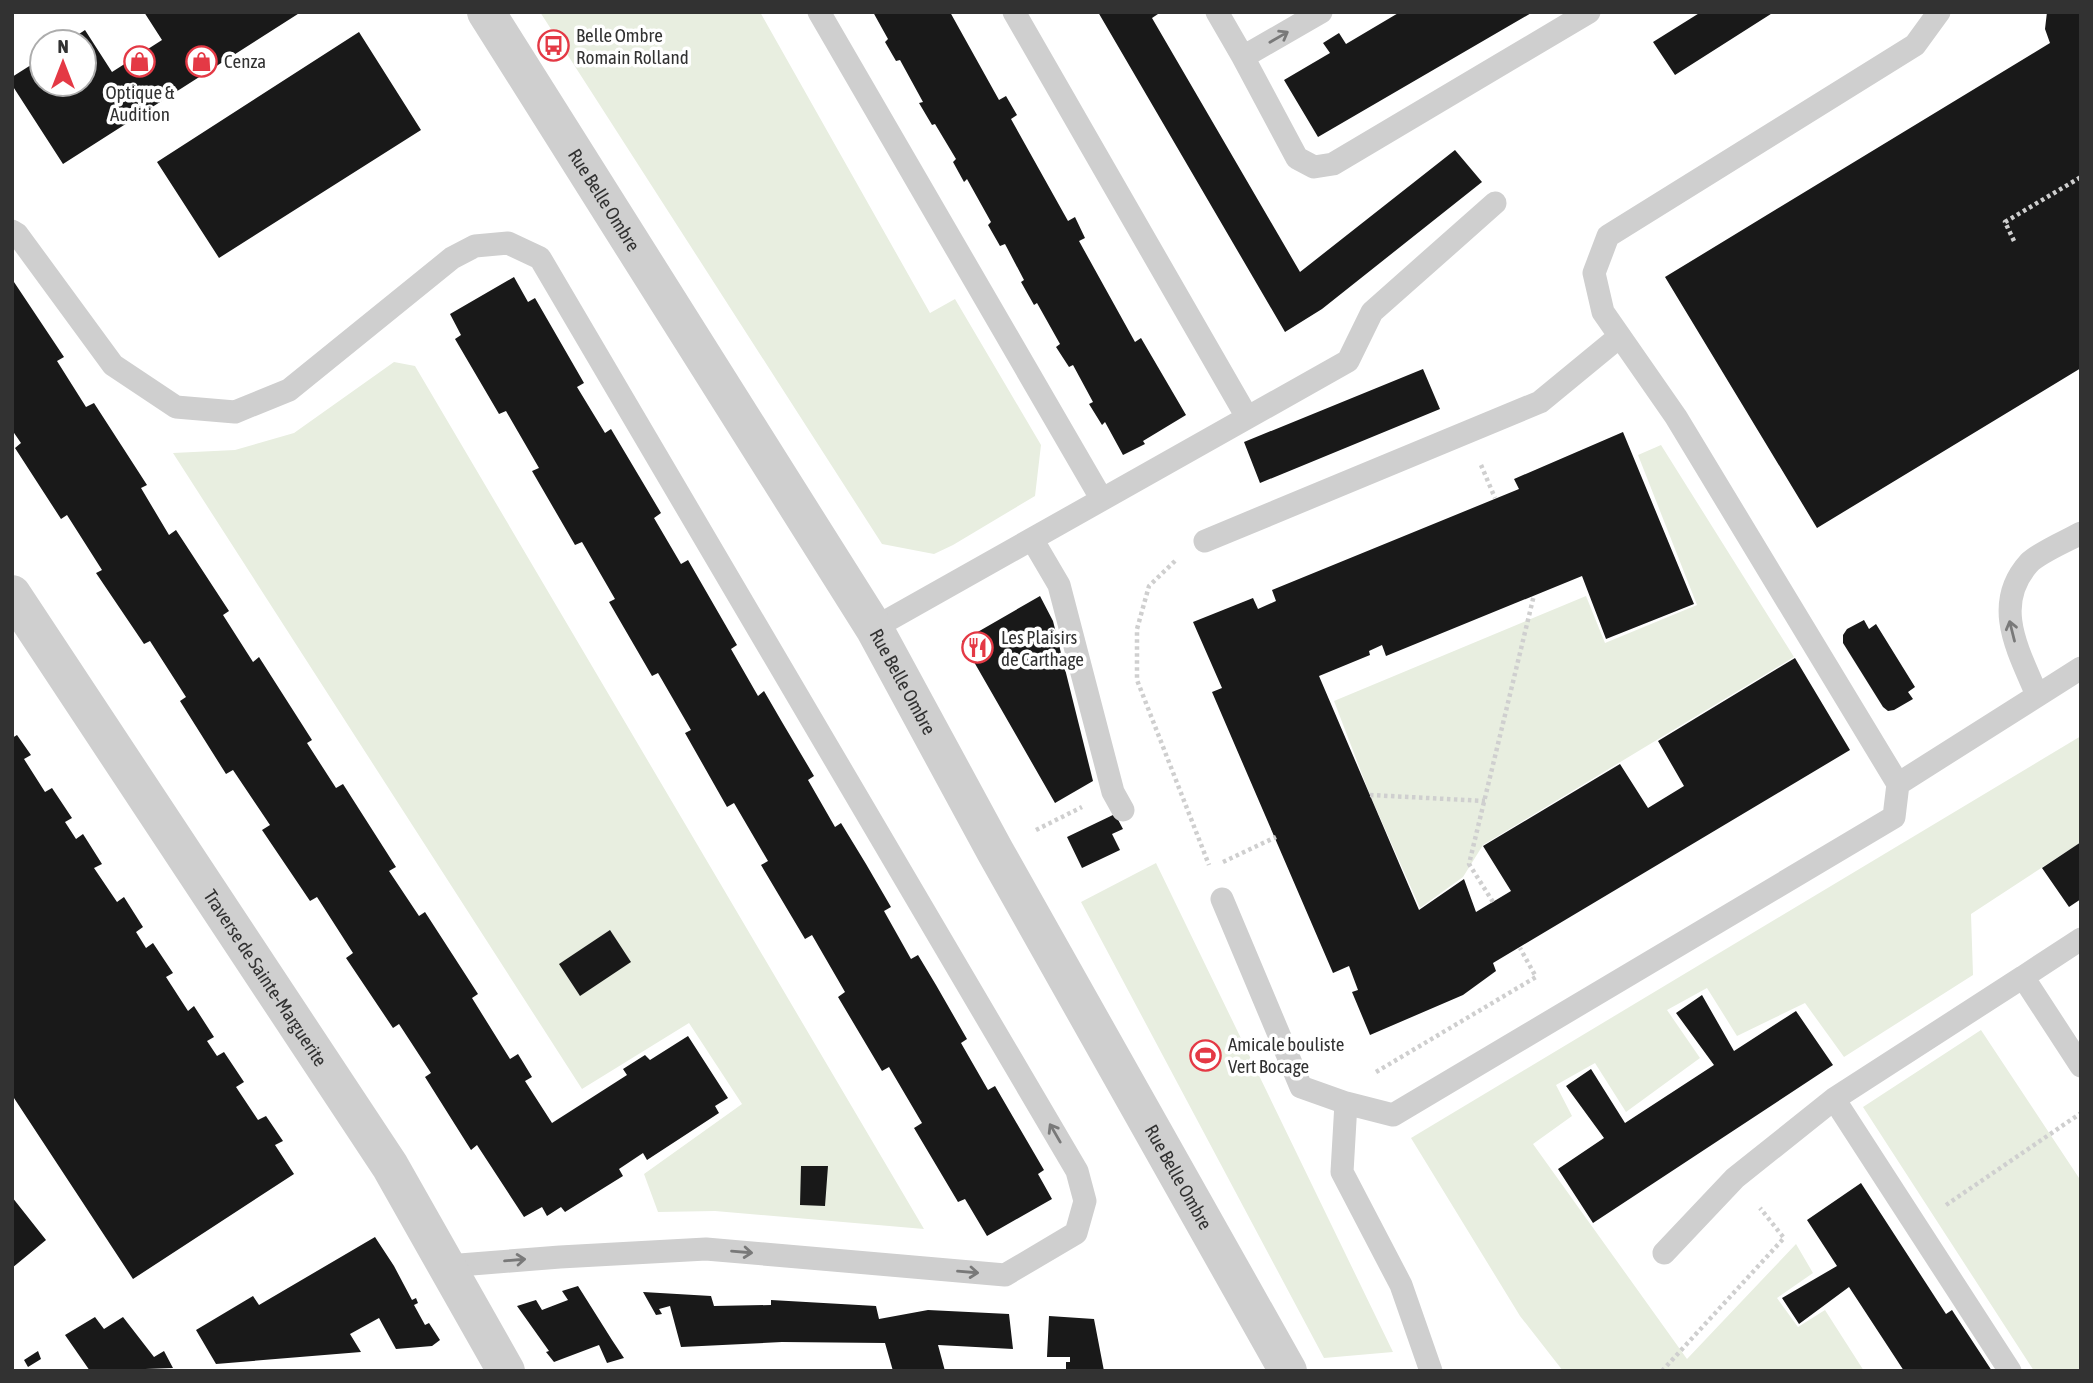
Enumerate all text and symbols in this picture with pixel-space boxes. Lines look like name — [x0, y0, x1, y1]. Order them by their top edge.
place label: Belle Ombre Romain Rolland — [576, 24, 689, 68]
north arrow — [28, 28, 98, 98]
bus stop icon: Belle Ombre Romain Rolland — [536, 29, 570, 63]
one-way arrow — [1268, 30, 1288, 44]
text: N — [57, 35, 69, 57]
shop icon: Optique & Audition — [123, 44, 157, 78]
shop icon: Cenza — [184, 44, 218, 78]
place label: Cenza — [224, 50, 266, 72]
place label: Optique & Audition — [105, 81, 175, 125]
street label: Rue Belle Ombre — [564, 145, 645, 255]
one-way arrow — [2005, 620, 2018, 643]
street label: Rue Belle Ombre — [866, 625, 941, 738]
place label: Les Plaisirs de Carthage — [1001, 626, 1084, 670]
restaurant icon: Les Plaisirs de Carthage — [961, 631, 995, 665]
street label: Traverse de Sainte-Marguerite — [199, 885, 332, 1070]
place label: Amicale bouliste Vert Bocage — [1228, 1033, 1344, 1077]
sports icon: Amicale bouliste Vert Bocage — [1188, 1038, 1222, 1072]
street label: Rue Belle Ombre — [1140, 1121, 1217, 1233]
one-way arrow — [1048, 1124, 1062, 1144]
one-way arrow — [730, 1246, 753, 1259]
one-way arrow — [503, 1253, 526, 1266]
one-way arrow — [957, 1266, 979, 1279]

